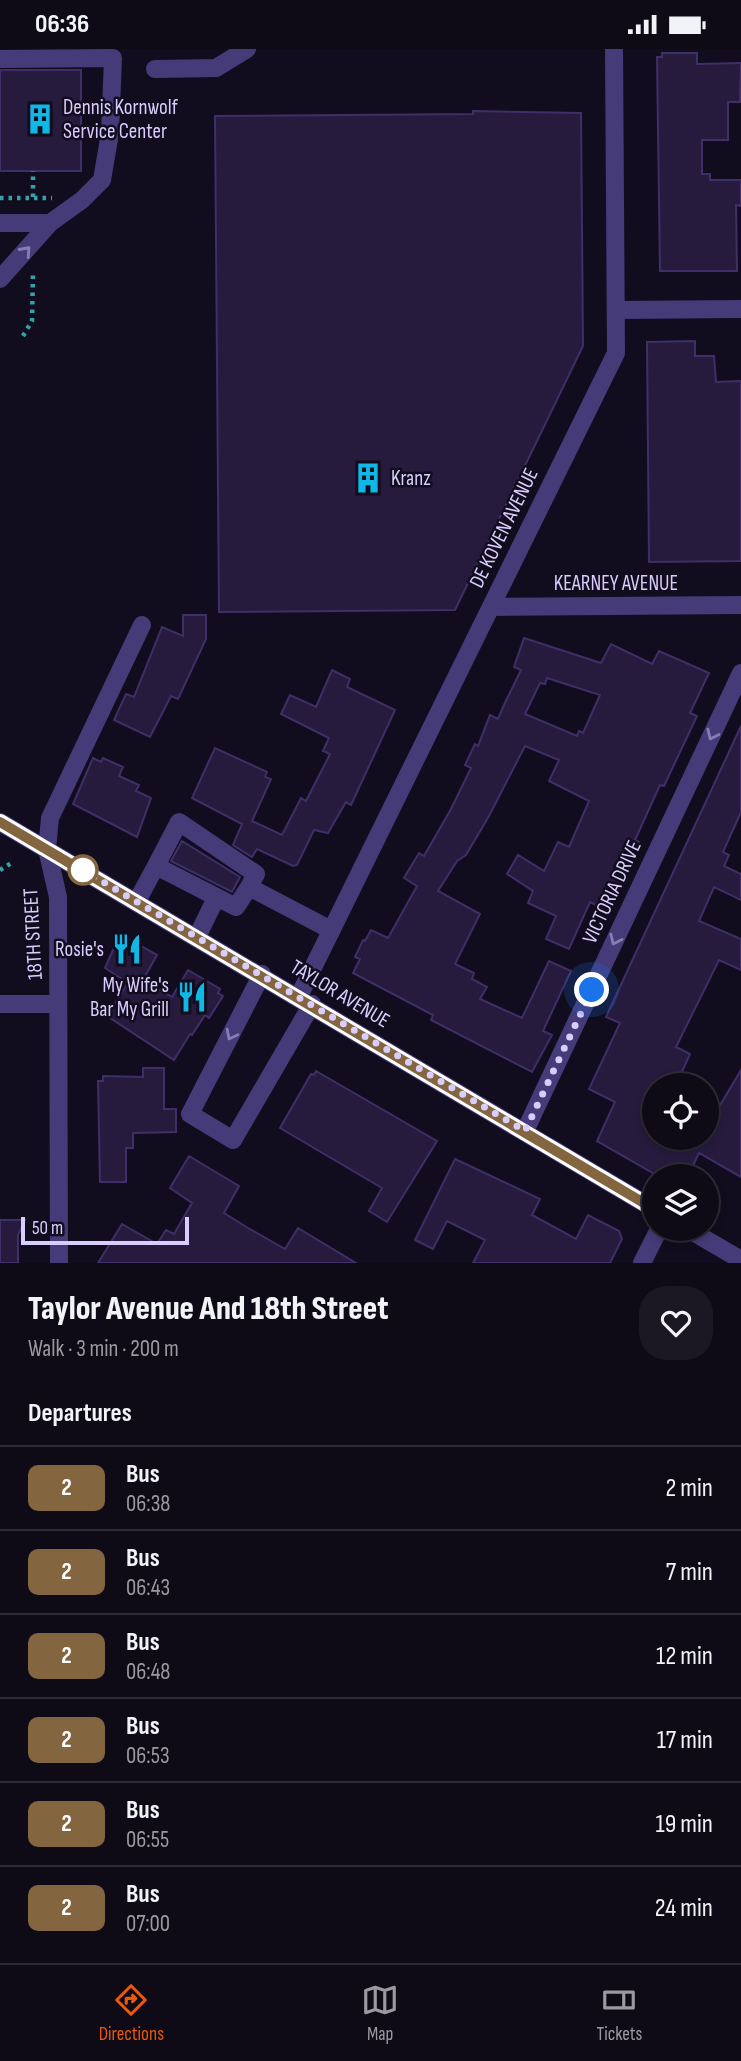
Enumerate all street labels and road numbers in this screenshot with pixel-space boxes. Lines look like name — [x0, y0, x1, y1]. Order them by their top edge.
street label: DE KOVEN AVENUE — [464, 464, 544, 592]
street label: KEARNEY AVENUE — [554, 571, 678, 596]
street label: VICTORIA DRIVE — [577, 836, 647, 948]
street label: 18TH STREET — [18, 887, 48, 981]
street label: TAYLOR AVENUE — [286, 955, 394, 1033]

